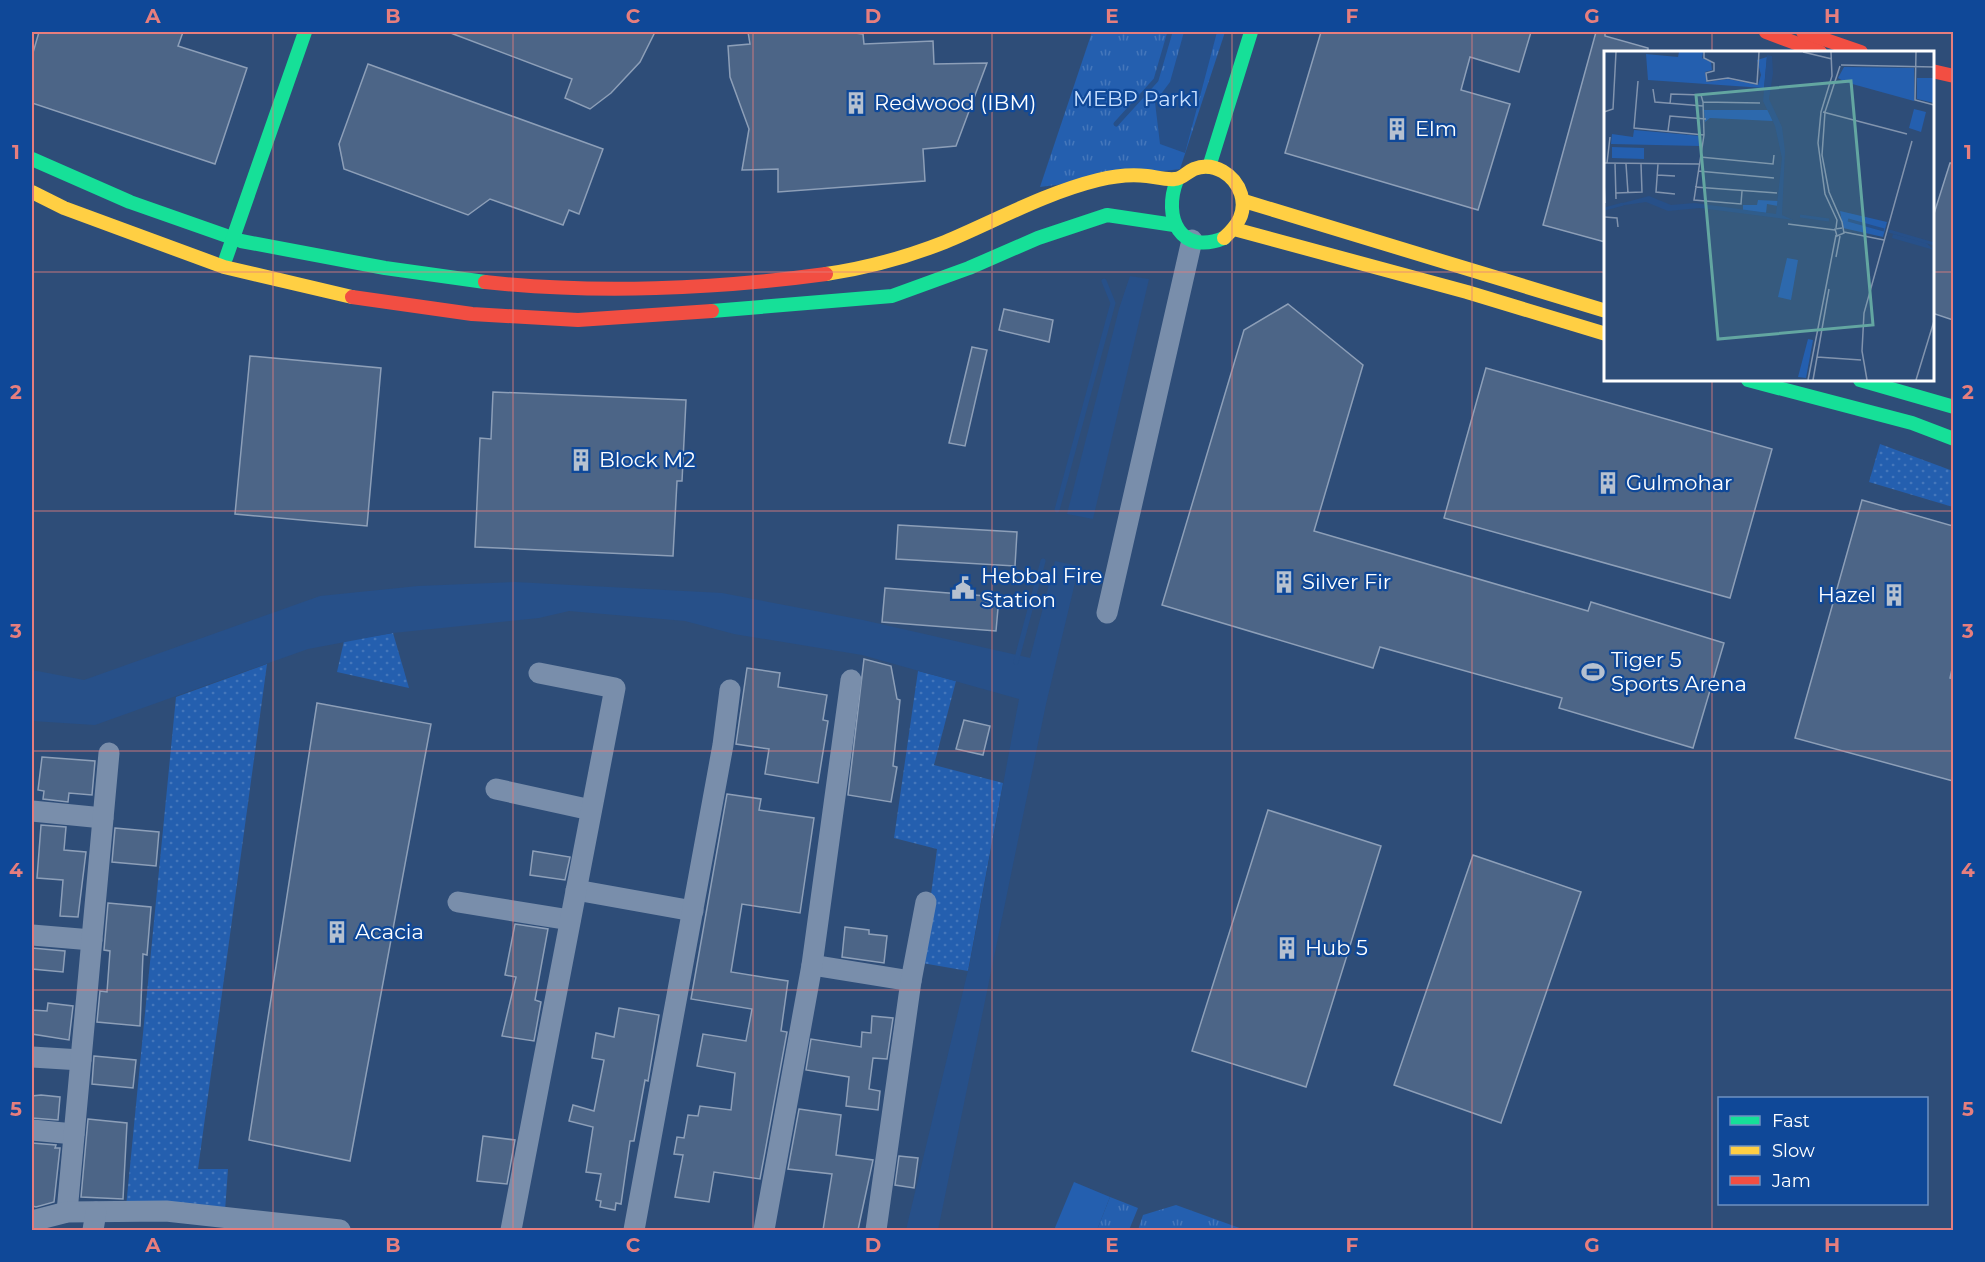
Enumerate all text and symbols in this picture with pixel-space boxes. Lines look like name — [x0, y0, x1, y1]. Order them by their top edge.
text: A — [144, 4, 161, 28]
text: B — [385, 4, 401, 28]
text: C — [626, 4, 641, 28]
text: D — [865, 4, 881, 28]
text: E — [1105, 4, 1119, 28]
text: F — [1346, 4, 1359, 28]
text: G — [1584, 4, 1600, 28]
text: H — [1824, 4, 1840, 28]
inset map — [1604, 51, 1934, 381]
park label: MEBP Park1 — [1073, 86, 1199, 111]
building icon: Redwood (IBM) — [843, 90, 869, 116]
place label: Redwood (IBM) — [874, 90, 1036, 115]
building icon: Elm — [1384, 116, 1410, 142]
place label: Elm — [1415, 116, 1457, 141]
text: 1 — [12, 140, 20, 164]
text: 1 — [1964, 140, 1972, 164]
text: 2 — [10, 380, 22, 404]
text: 2 — [1962, 380, 1974, 404]
building icon: Block M2 — [568, 447, 594, 473]
place label: Block M2 — [599, 447, 695, 472]
building icon: Gulmohar — [1595, 470, 1621, 496]
place label: Gulmohar — [1626, 470, 1732, 495]
place label: Hebbal Fire Station — [981, 563, 1102, 612]
building icon: Silver Fir — [1271, 569, 1297, 595]
place label: Silver Fir — [1302, 569, 1391, 594]
public building icon: Hebbal Fire Station — [950, 575, 976, 601]
place label: Hazel — [1818, 582, 1876, 607]
building icon: Hazel — [1881, 582, 1907, 608]
text: 3 — [9, 619, 22, 643]
text: 3 — [1961, 619, 1974, 643]
place label: Tiger 5 Sports Arena — [1611, 647, 1747, 696]
sports icon: Tiger 5 Sports Arena — [1580, 659, 1606, 685]
text: 4 — [9, 858, 23, 882]
text: 4 — [1961, 858, 1975, 882]
building icon: Acacia — [324, 919, 350, 945]
place label: Acacia — [355, 919, 424, 944]
building icon: Hub 5 — [1274, 935, 1300, 961]
place label: Hub 5 — [1305, 935, 1368, 960]
text: 5 — [10, 1097, 22, 1121]
legend — [1718, 1097, 1928, 1205]
text: 5 — [1962, 1097, 1974, 1121]
text: Fast — [1772, 1110, 1810, 1132]
text: Slow — [1772, 1140, 1815, 1162]
text: Jam — [1771, 1170, 1811, 1192]
text: A — [144, 1233, 161, 1257]
text: B — [385, 1233, 401, 1257]
text: C — [626, 1233, 641, 1257]
text: D — [865, 1233, 881, 1257]
text: E — [1105, 1233, 1119, 1257]
text: F — [1346, 1233, 1359, 1257]
text: G — [1584, 1233, 1600, 1257]
text: H — [1824, 1233, 1840, 1257]

